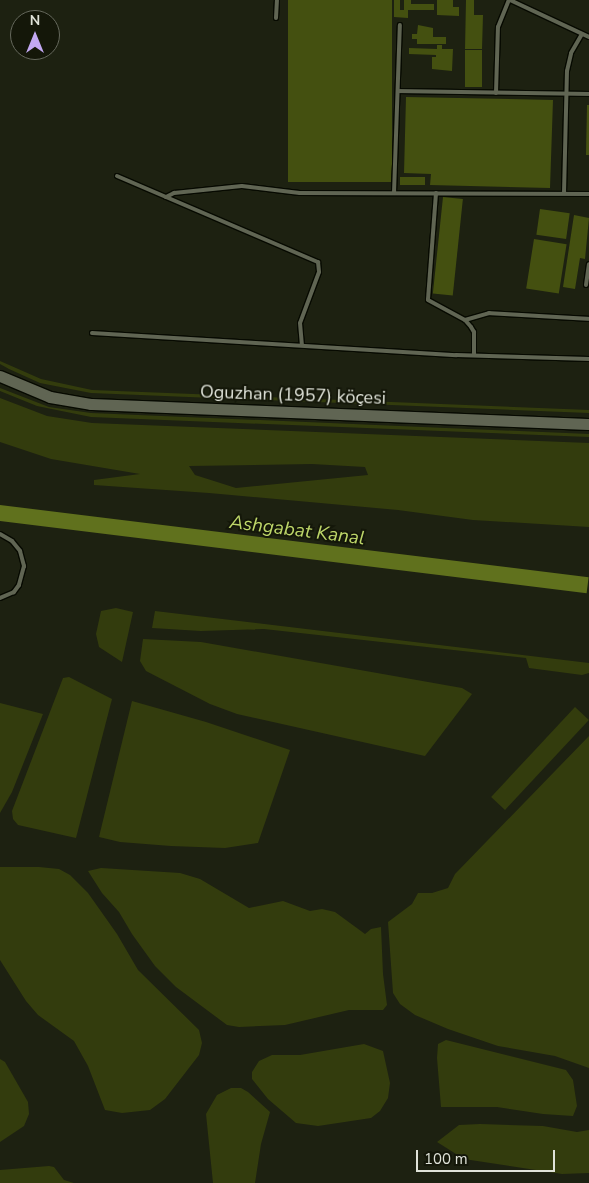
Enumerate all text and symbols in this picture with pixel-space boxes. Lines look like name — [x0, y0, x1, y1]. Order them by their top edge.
north arrow — [10, 10, 60, 60]
text: N — [30, 11, 40, 30]
street label: Oguzhan (1957) köçesi — [200, 381, 386, 409]
water label: Ashgabat Kanal — [228, 511, 366, 551]
scale bar — [419, 1140, 558, 1172]
text: 100 m — [424, 1149, 468, 1169]

